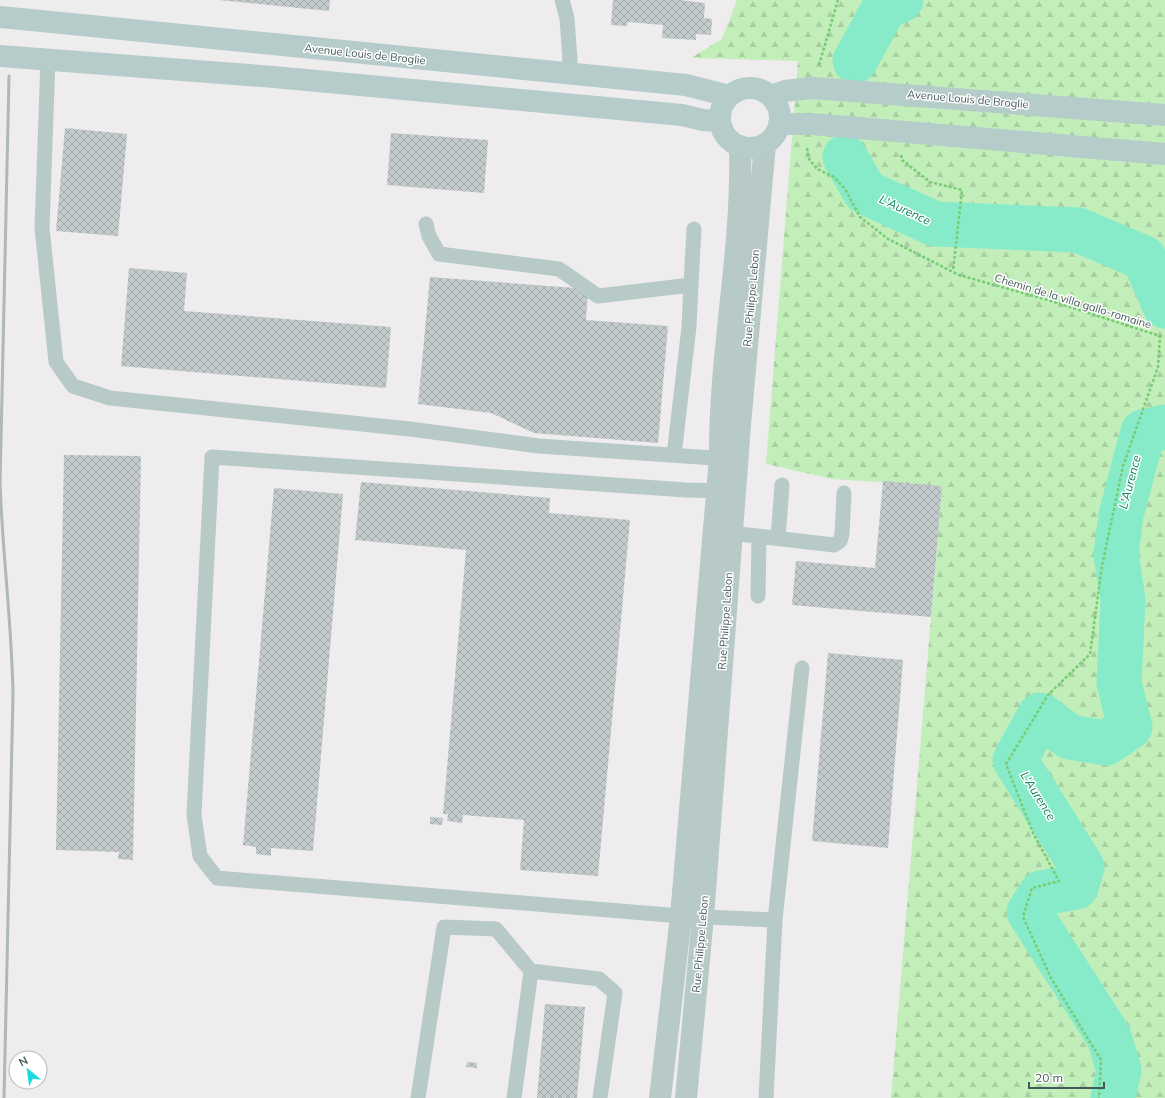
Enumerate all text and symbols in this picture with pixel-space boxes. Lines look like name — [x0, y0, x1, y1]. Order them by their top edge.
street label: Avenue Louis de Broglie — [304, 41, 426, 67]
street label: Avenue Louis de Broglie — [907, 87, 1029, 111]
water label: L'Aurence — [877, 191, 934, 228]
street label: Rue Philippe Lebon — [740, 249, 762, 347]
street label: Chemin de la villa gallo-romaine — [993, 270, 1153, 332]
water label: L'Aurence — [1115, 453, 1144, 510]
street label: Rue Philippe Lebon — [715, 572, 735, 670]
water label: L'Aurence — [1017, 768, 1060, 823]
street label: Rue Philippe Lebon — [689, 895, 711, 993]
north arrow — [8, 1050, 48, 1090]
text: N — [16, 1053, 30, 1069]
scale bar — [1029, 1064, 1104, 1090]
text: 20 m — [1035, 1070, 1063, 1085]

